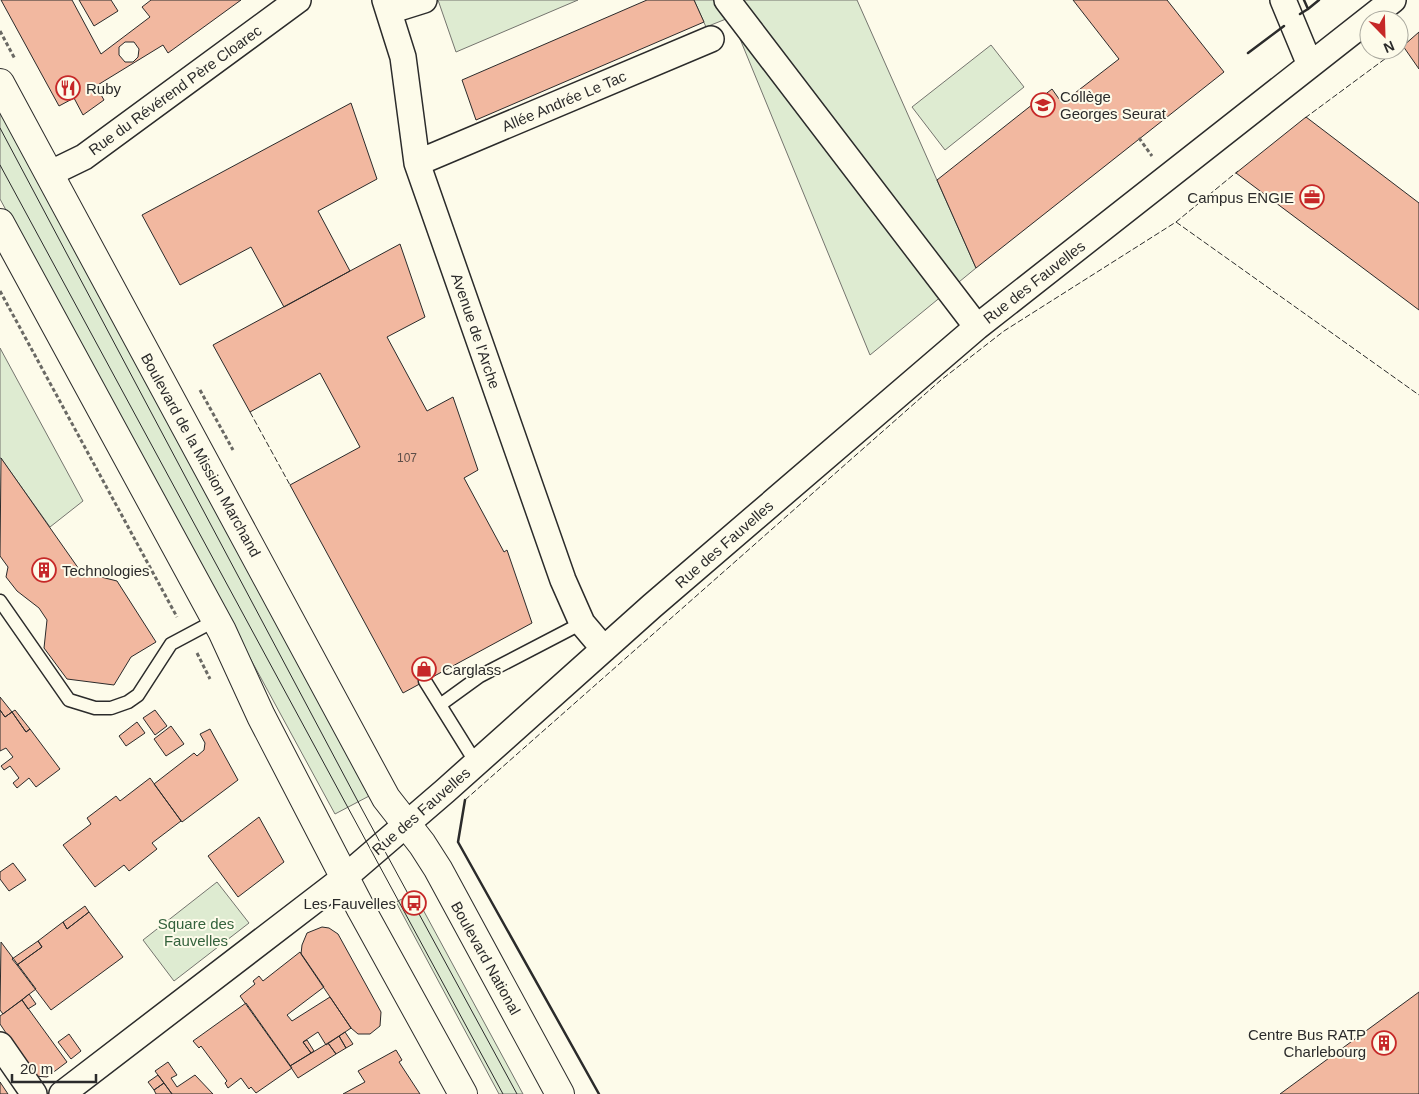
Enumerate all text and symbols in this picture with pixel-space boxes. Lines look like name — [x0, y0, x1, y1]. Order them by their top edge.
north arrow — [1359, 10, 1409, 60]
street label: Rue du Révérend Père Cloarec — [85, 21, 265, 158]
text: N — [1381, 38, 1397, 56]
street label: Allée Andrée Le Tac — [499, 67, 629, 135]
restaurant icon: Ruby — [55, 75, 81, 101]
place label: Ruby — [86, 80, 122, 97]
place label: Collège Georges Seurat — [1060, 88, 1167, 122]
school or university icon: Collège Georges Seurat — [1030, 92, 1056, 118]
office icon: Campus ENGIE — [1299, 184, 1325, 210]
place label: Campus ENGIE — [1187, 189, 1294, 206]
street label: Rue des Fauvelles — [980, 237, 1088, 327]
street label: Avenue de l'Arche — [448, 271, 504, 391]
street label: Boulevard de la Mission Marchand — [138, 350, 264, 560]
house number: 107 — [397, 451, 417, 465]
street label: Rue des Fauvelles — [672, 497, 776, 591]
building icon: Technologies — [31, 557, 57, 583]
place label: Technologies — [62, 562, 150, 579]
shop icon: Carglass — [411, 656, 437, 682]
place label: Carglass — [442, 661, 501, 678]
street label: Rue des Fauvelles — [369, 764, 473, 858]
bus stop icon: Les Fauvelles — [401, 890, 427, 916]
place label: Les Fauvelles — [303, 895, 396, 912]
street label: Boulevard National — [448, 898, 524, 1018]
park label: Square des Fauvelles — [158, 915, 234, 949]
place label: Centre Bus RATP Charlebourg — [1248, 1026, 1366, 1060]
building icon: Centre Bus RATP Charlebourg — [1371, 1030, 1397, 1056]
scale bar — [12, 1052, 96, 1084]
text: 20 m — [20, 1060, 53, 1077]

